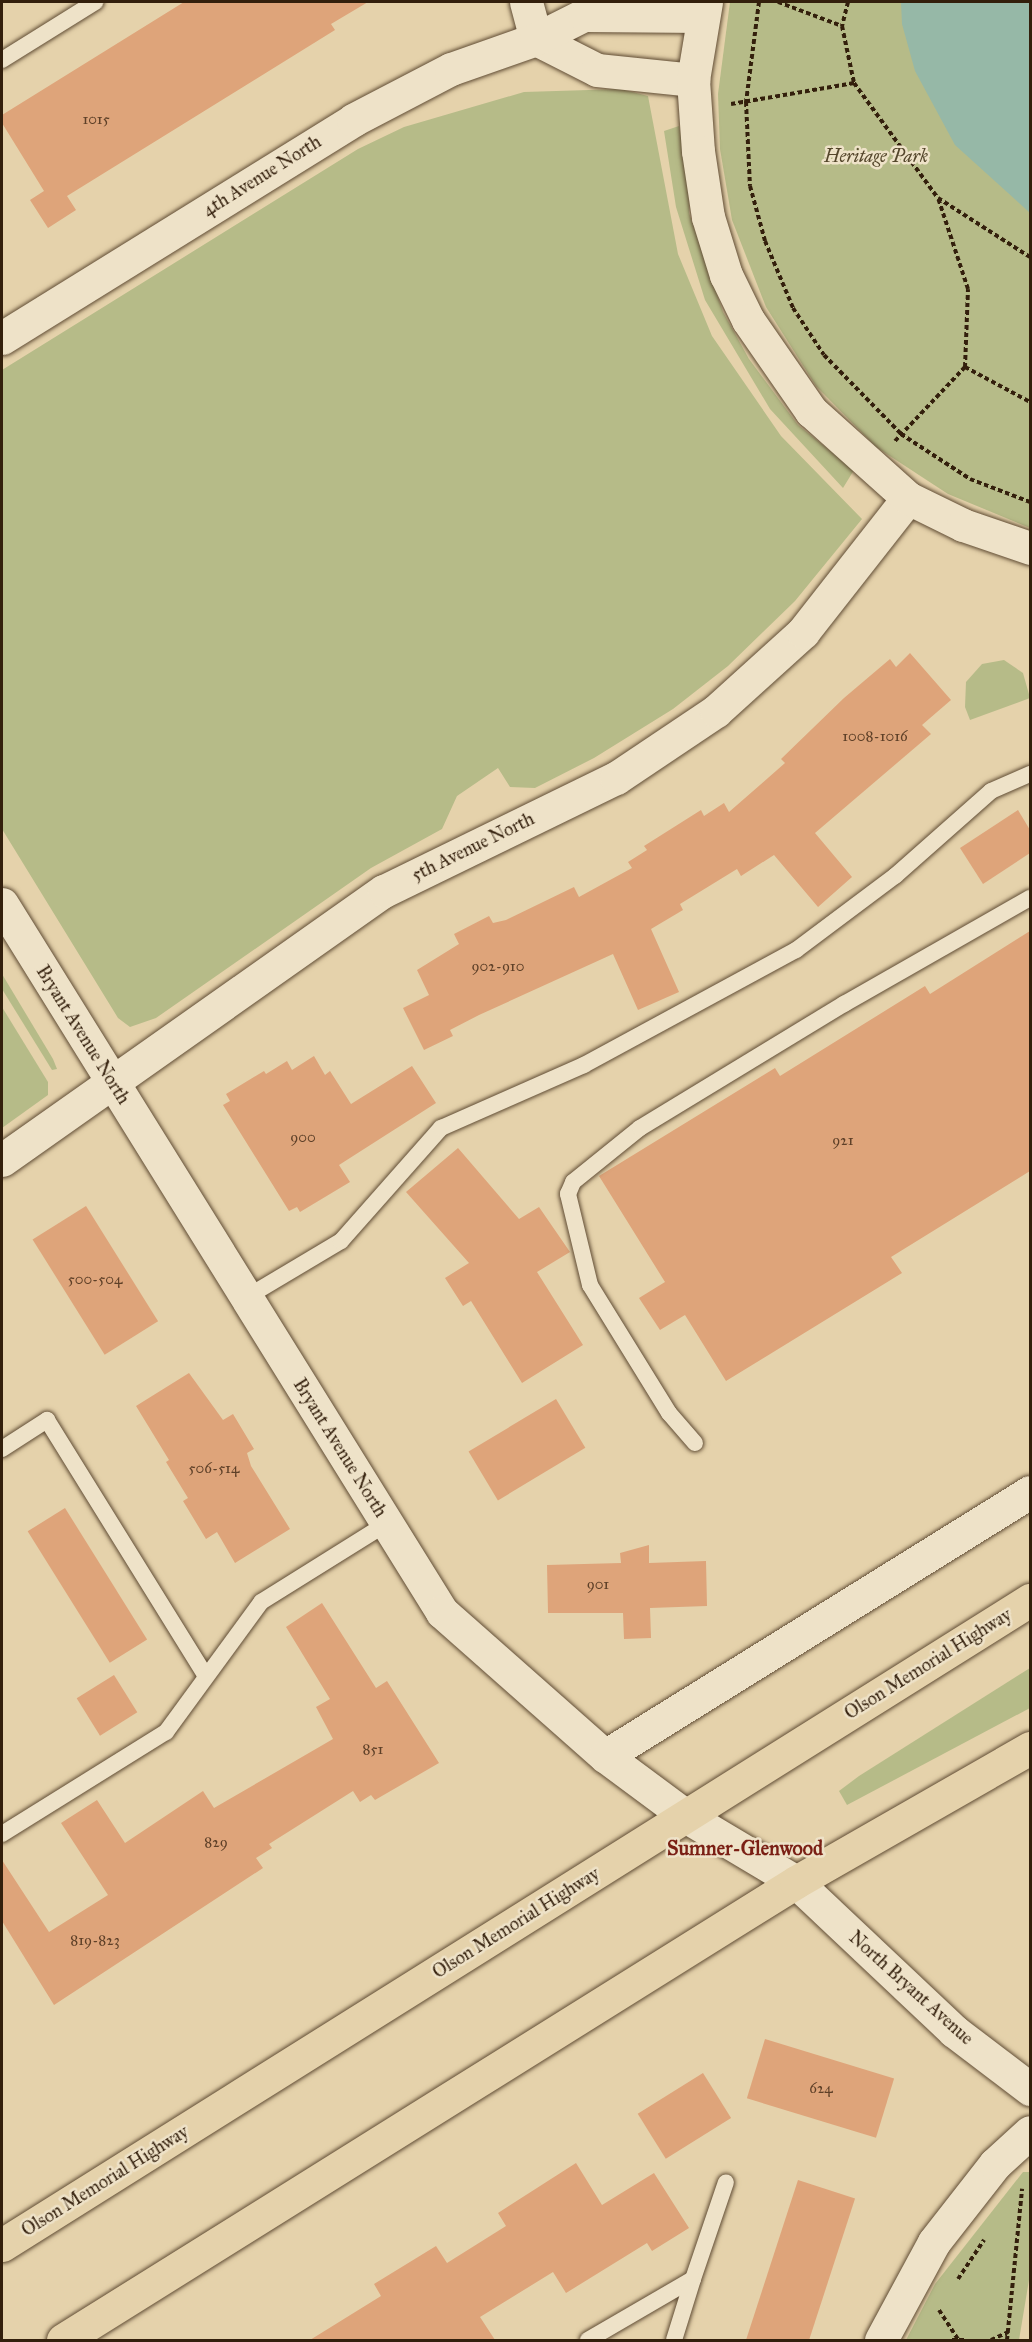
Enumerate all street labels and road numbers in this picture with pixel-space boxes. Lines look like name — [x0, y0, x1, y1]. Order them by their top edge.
street label: 4th Avenue North — [199, 131, 325, 221]
street label: 5th Avenue North — [408, 808, 538, 886]
street label: Bryant Avenue North — [32, 962, 134, 1108]
street label: Bryant Avenue North — [289, 1375, 391, 1521]
street label: Olson Memorial Highway — [841, 1604, 1015, 1724]
street label: Olson Memorial Highway — [429, 1863, 603, 1983]
street label: North Bryant Avenue — [844, 1927, 978, 2049]
street label: Olson Memorial Highway — [18, 2121, 192, 2241]

